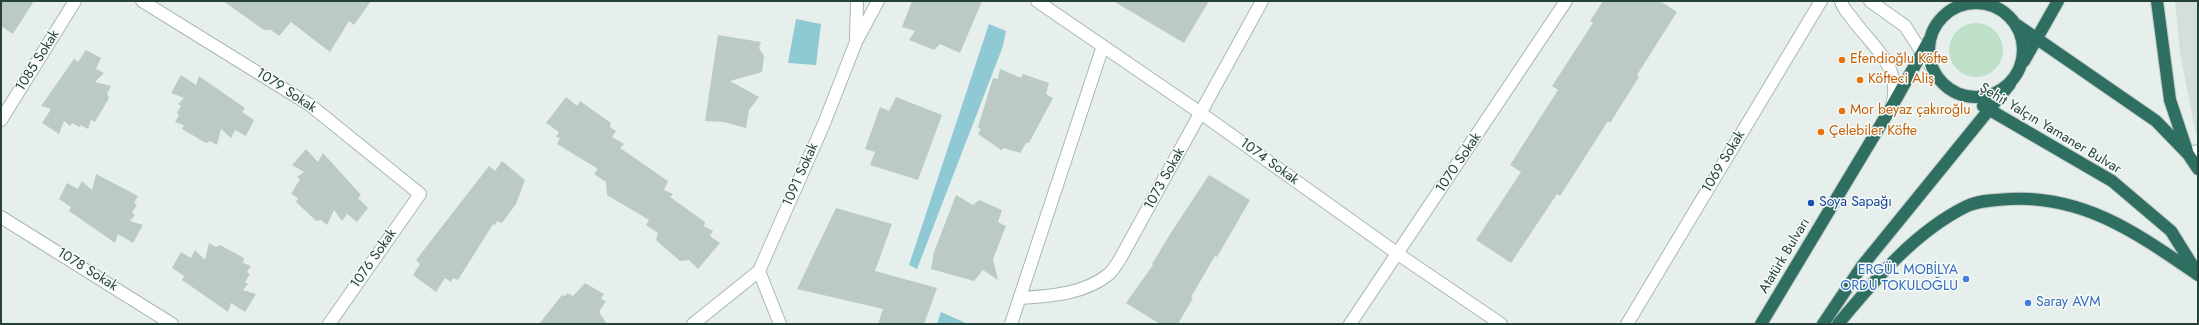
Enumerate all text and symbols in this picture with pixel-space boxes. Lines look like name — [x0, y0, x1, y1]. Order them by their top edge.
street label: 1085 Sokak — [13, 27, 63, 95]
place label: Efendioğlu Köfte — [1850, 52, 1948, 68]
marker: Efendioğlu Köfte — [1837, 55, 1847, 65]
street label: 1079 Sokak — [253, 65, 319, 117]
place label: Köfteci Aliş — [1868, 72, 1934, 88]
marker: Köfteci Aliş — [1855, 75, 1865, 85]
street label: Şehit Yalçın Yamaner Bulvar — [1976, 80, 2124, 178]
place label: Mor beyaz çakıroğlu — [1850, 103, 1971, 119]
marker: Mor beyaz çakıroğlu — [1837, 106, 1847, 116]
place label: Çelebiler Köfte — [1829, 124, 1917, 140]
marker: Çelebiler Köfte — [1816, 127, 1826, 137]
street label: 1069 Sokak — [1699, 128, 1749, 196]
street label: 1070 Sokak — [1433, 130, 1485, 196]
street label: 1074 Sokak — [1236, 135, 1302, 189]
street label: 1091 Sokak — [780, 141, 822, 209]
street label: 1073 Sokak — [1141, 145, 1189, 213]
place label: Soya Sapağı — [1819, 195, 1892, 211]
marker: Soya Sapağı — [1806, 198, 1816, 208]
street label: Atatürk Bulvarı — [1756, 215, 1814, 297]
street label: 1076 Sokak — [347, 226, 401, 292]
street label: 1078 Sokak — [54, 245, 120, 295]
place label: ERGÜL MOBİLYA ORDU TOKULOĞLU — [1840, 263, 1958, 296]
marker: ERGÜL MOBİLYA ORDU TOKULOĞLU — [1961, 274, 1971, 284]
place label: Saray AVM — [2036, 295, 2101, 311]
marker: Saray AVM — [2023, 298, 2033, 308]

